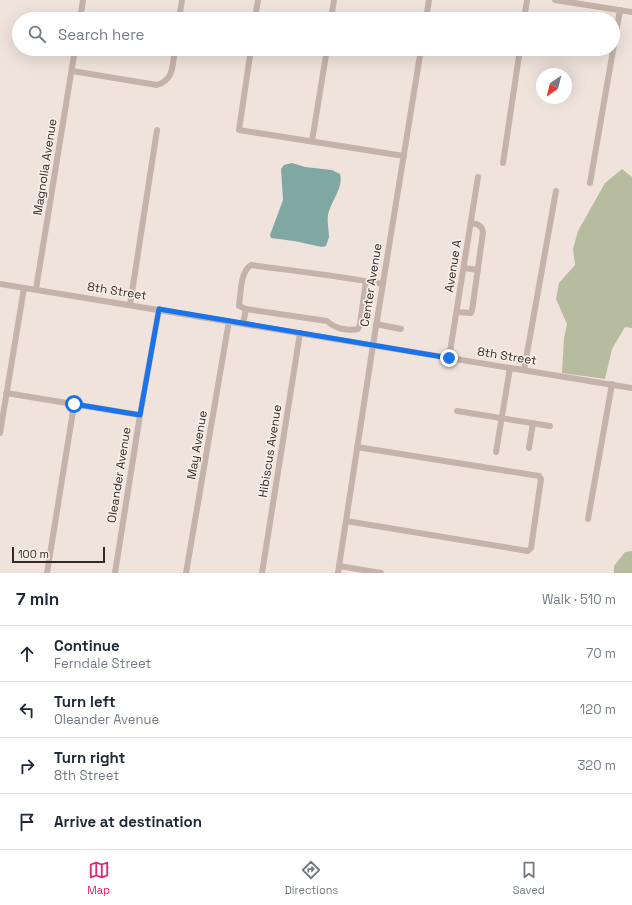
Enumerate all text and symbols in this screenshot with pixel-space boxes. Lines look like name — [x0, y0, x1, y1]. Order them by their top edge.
search box — [12, 12, 620, 56]
icon: search — [26, 23, 48, 45]
text: Search here — [58, 25, 144, 44]
north arrow — [536, 68, 572, 104]
street label: Magnolia Avenue — [29, 118, 61, 216]
street label: Avenue A — [441, 238, 465, 293]
street label: Center Avenue — [357, 242, 385, 328]
street label: 8th Street — [86, 278, 148, 304]
street label: 8th Street — [476, 343, 538, 369]
route end — [440, 349, 458, 367]
route start — [65, 395, 83, 413]
street label: Hibiscus Avenue — [255, 403, 285, 499]
street label: May Avenue — [183, 409, 211, 481]
street label: Oleander Avenue — [104, 426, 134, 524]
scale bar — [12, 545, 105, 564]
text: 100 m — [18, 547, 49, 561]
text: 7 min — [16, 588, 59, 610]
text: Walk · 510 m — [542, 591, 616, 608]
text: Continue — [54, 636, 120, 655]
icon: ahead — [16, 643, 38, 665]
text: 70 m — [586, 645, 616, 662]
text: Ferndale Street — [54, 655, 151, 672]
text: Turn left — [54, 692, 116, 711]
icon: left — [16, 699, 38, 721]
text: 120 m — [580, 701, 616, 718]
text: Oleander Avenue — [54, 711, 159, 728]
text: Turn right — [54, 748, 125, 767]
icon: right — [16, 755, 38, 777]
text: 320 m — [577, 757, 616, 774]
text: 8th Street — [54, 767, 119, 784]
icon: arrive — [16, 811, 38, 833]
text: Arrive at destination — [54, 812, 202, 831]
tab: Map — [87, 859, 110, 897]
tab: Directions — [284, 859, 338, 897]
tab: Saved — [513, 859, 545, 897]

